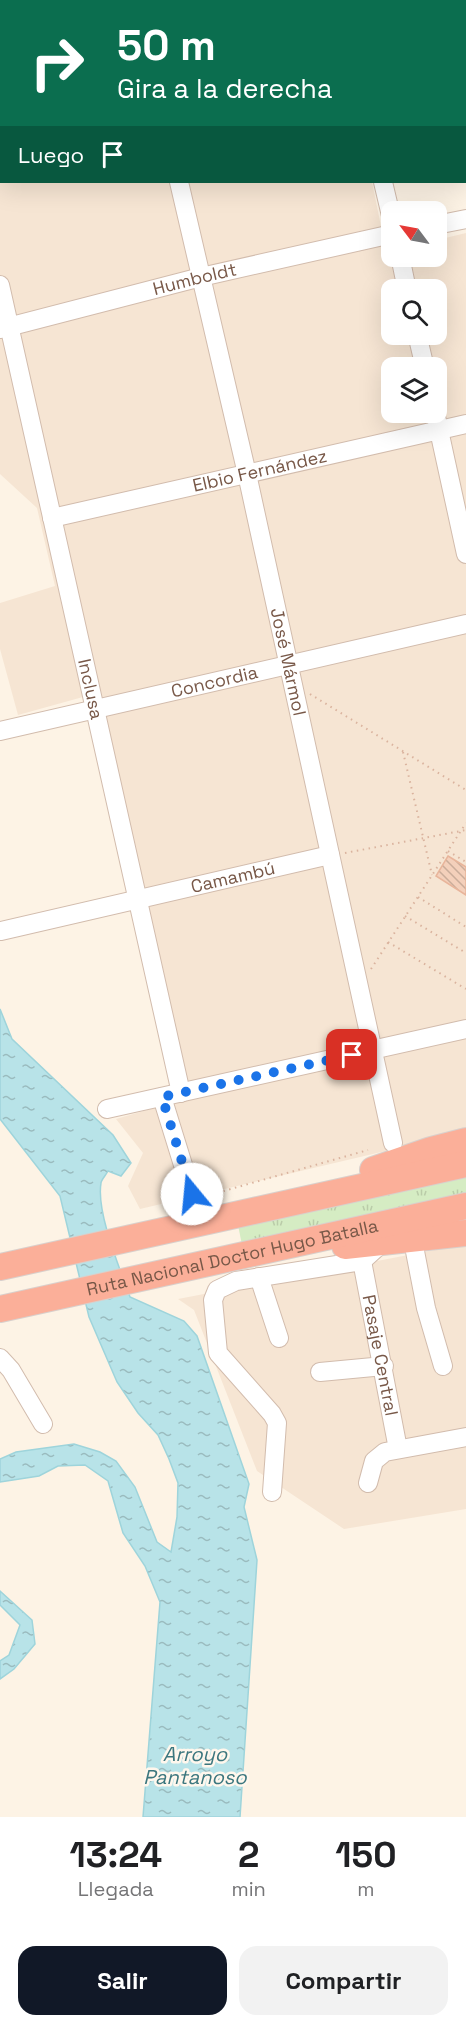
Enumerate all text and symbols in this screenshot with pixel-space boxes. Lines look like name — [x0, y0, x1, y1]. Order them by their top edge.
text: 50 m — [117, 19, 216, 72]
icon: right — [18, 24, 96, 102]
text: Gira a la derecha — [117, 71, 332, 106]
icon: arrive — [96, 138, 129, 171]
text: Luego — [18, 141, 84, 169]
north arrow — [381, 201, 447, 267]
map controls — [381, 201, 447, 423]
street label: Humboldt — [150, 257, 239, 300]
button: search — [381, 279, 447, 345]
button: layers — [381, 357, 447, 423]
street label: Elbio Fernández — [190, 444, 329, 497]
street label: José Mármol — [266, 606, 311, 718]
street label: Inclusa — [73, 656, 109, 721]
street label: Concordia — [169, 660, 260, 702]
street label: Camambú — [188, 856, 277, 898]
pin — [326, 1029, 377, 1080]
icon: arrive — [335, 1038, 368, 1071]
position arrow — [160, 1162, 224, 1226]
street label: Ruta Nacional Doctor Hugo Batalla — [84, 1214, 380, 1301]
street label: Pasaje Central — [358, 1293, 403, 1418]
water label: Arroyo Pantanoso — [143, 1741, 247, 1790]
text: 13:24 — [69, 1832, 162, 1878]
text: 2 — [238, 1832, 259, 1878]
text: 150 — [335, 1832, 397, 1878]
text: Llegada — [78, 1876, 154, 1902]
text: min — [232, 1876, 266, 1902]
text: m — [357, 1876, 375, 1902]
button: Salir — [18, 1946, 227, 2015]
button: Compartir — [239, 1946, 448, 2015]

